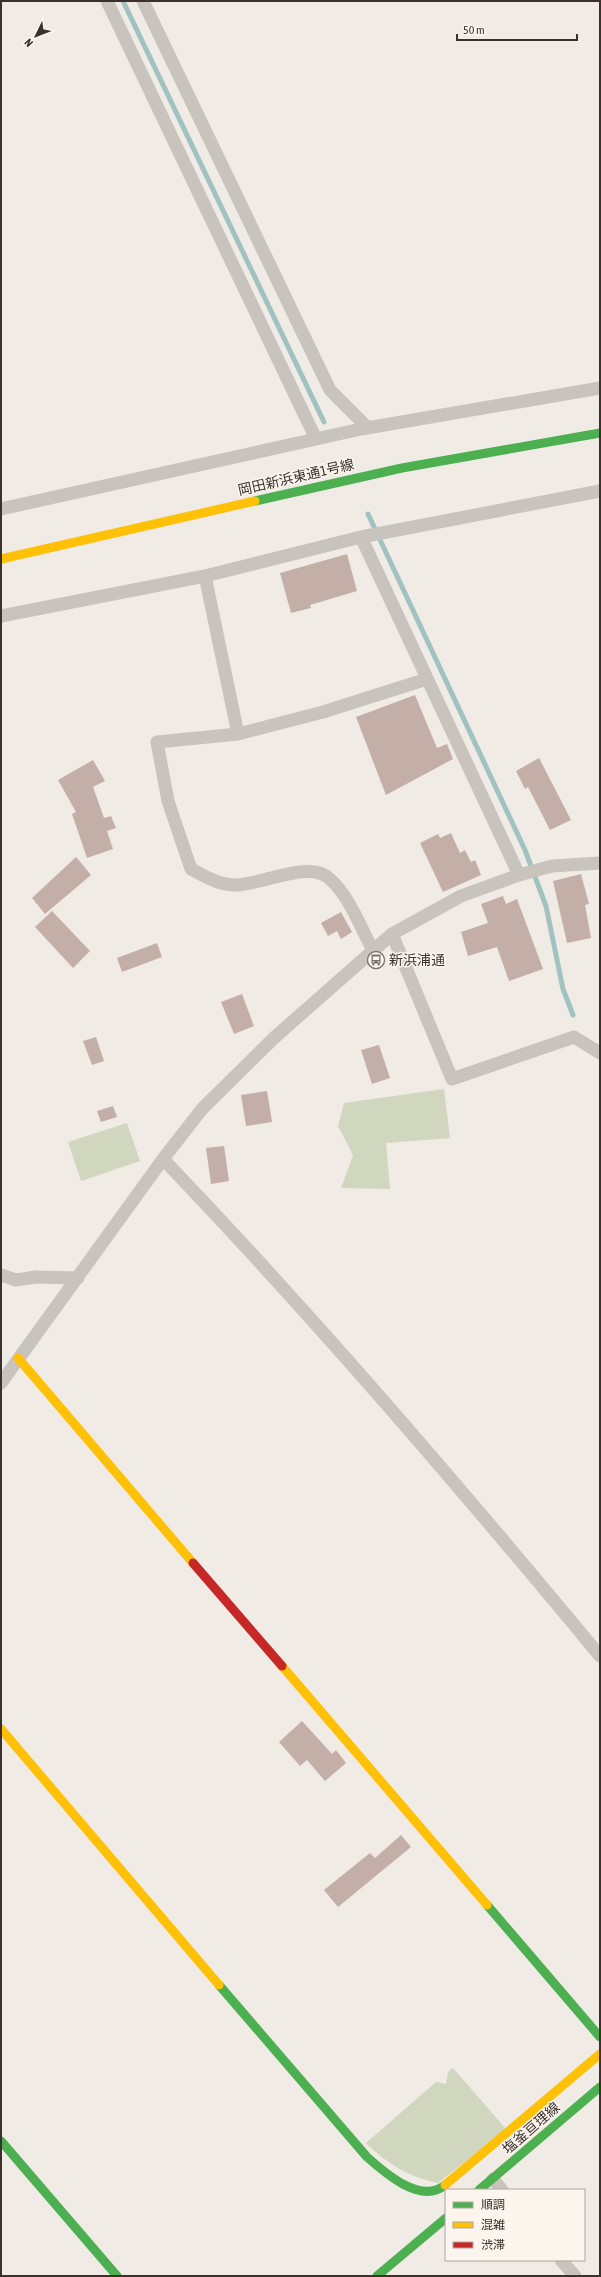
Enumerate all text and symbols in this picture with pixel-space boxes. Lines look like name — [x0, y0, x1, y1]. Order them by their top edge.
north arrow — [16, 16, 56, 56]
scale bar — [457, 16, 577, 42]
text: 50 m — [463, 23, 485, 37]
text: N — [22, 36, 35, 49]
street label: 岡田新浜東通1号線 — [236, 456, 356, 498]
bus stop icon: 新浜浦通 — [366, 950, 386, 970]
place label: 新浜浦通 — [389, 952, 445, 968]
street label: 塩釜亘理線 — [499, 2099, 563, 2157]
legend — [445, 2189, 585, 2261]
text: 順調 — [481, 2198, 505, 2212]
text: 混雑 — [481, 2218, 505, 2232]
text: 渋滞 — [481, 2238, 505, 2252]

